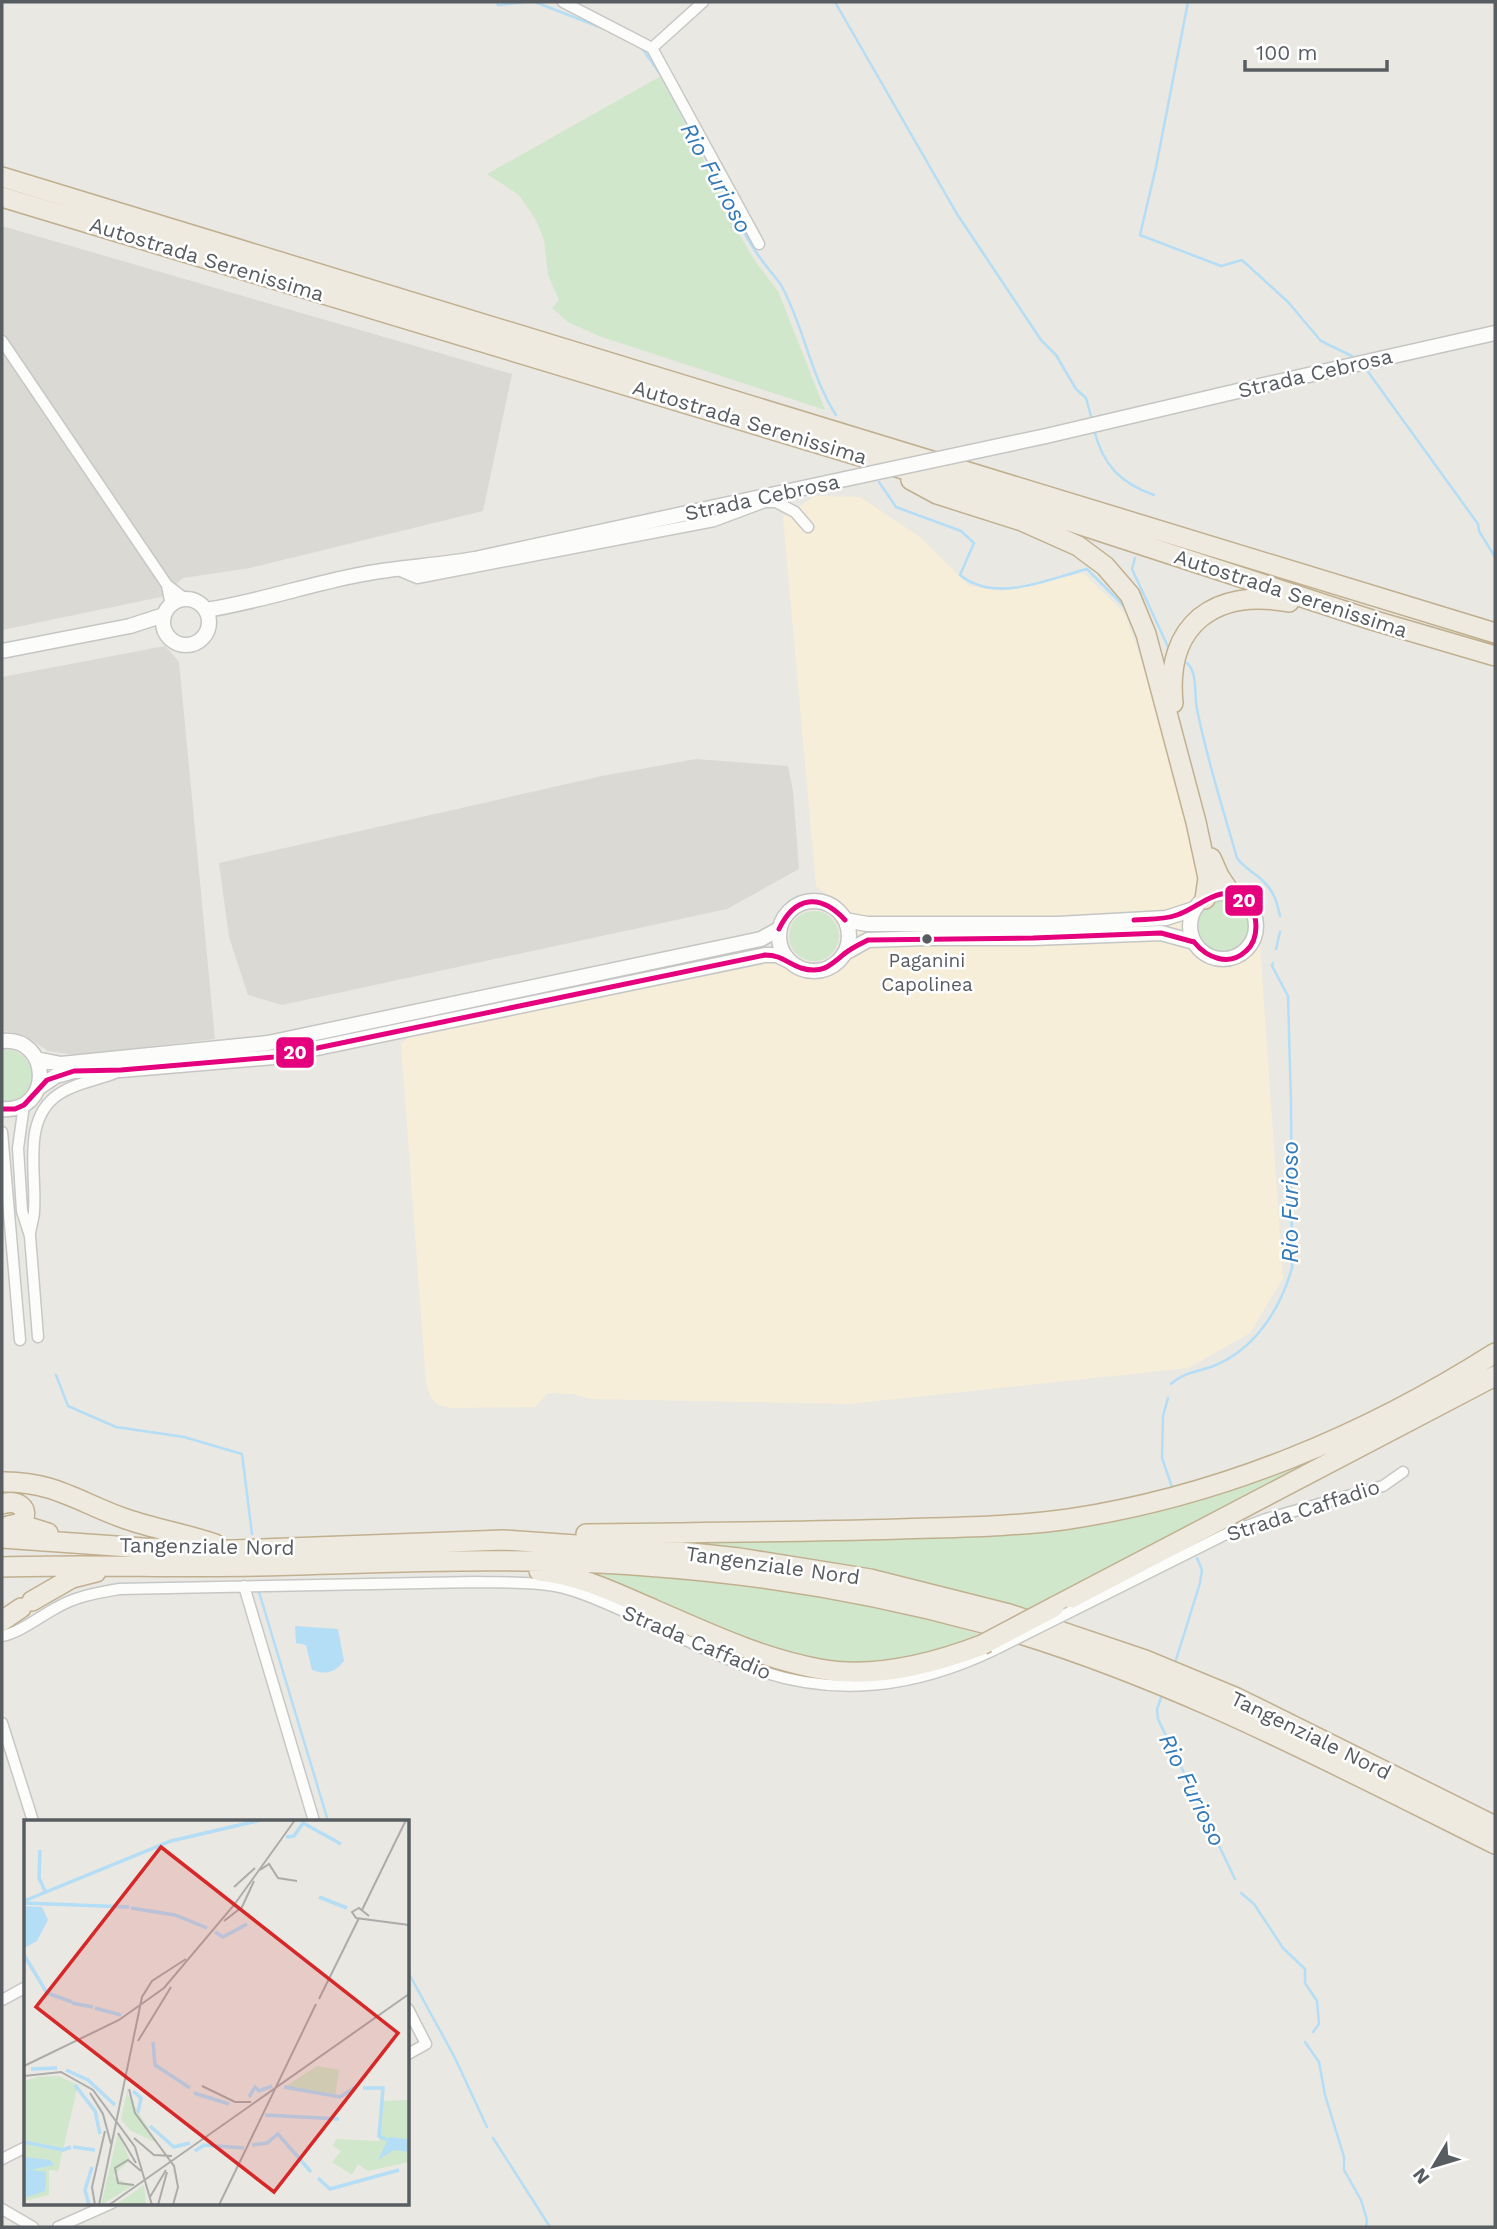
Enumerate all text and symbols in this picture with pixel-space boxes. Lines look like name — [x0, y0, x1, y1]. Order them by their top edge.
scale bar — [1245, 28, 1387, 72]
text: 100 m — [1256, 40, 1318, 65]
water label: Rio Furioso — [675, 118, 757, 238]
street label: Autostrada Serenissima — [87, 211, 327, 307]
street label: Strada Cebrosa — [1235, 343, 1395, 403]
street label: Autostrada Serenissima — [630, 374, 870, 470]
street label: Strada Cebrosa — [682, 468, 842, 526]
street label: Autostrada Serenissima — [1171, 543, 1411, 643]
line badge: 20 — [1224, 884, 1264, 917]
text: 20 — [1232, 889, 1256, 912]
marker: Paganini Capolinea — [920, 932, 934, 946]
place label: Paganini Capolinea — [881, 949, 973, 996]
line badge: 20 — [275, 1036, 315, 1069]
text: 20 — [283, 1041, 307, 1064]
water label: Rio Furioso — [1277, 1141, 1304, 1263]
street label: Strada Caffadio — [1223, 1473, 1383, 1547]
street label: Tangenziale Nord — [119, 1532, 295, 1560]
street label: Tangenziale Nord — [684, 1540, 862, 1590]
street label: Strada Caffadio — [619, 1599, 775, 1685]
street label: Tangenziale Nord — [1227, 1685, 1395, 1785]
water label: Rio Furioso — [1153, 1729, 1231, 1851]
inset map — [24, 1820, 410, 2204]
north arrow — [1399, 2131, 1469, 2201]
text: N — [1408, 2164, 1434, 2189]

